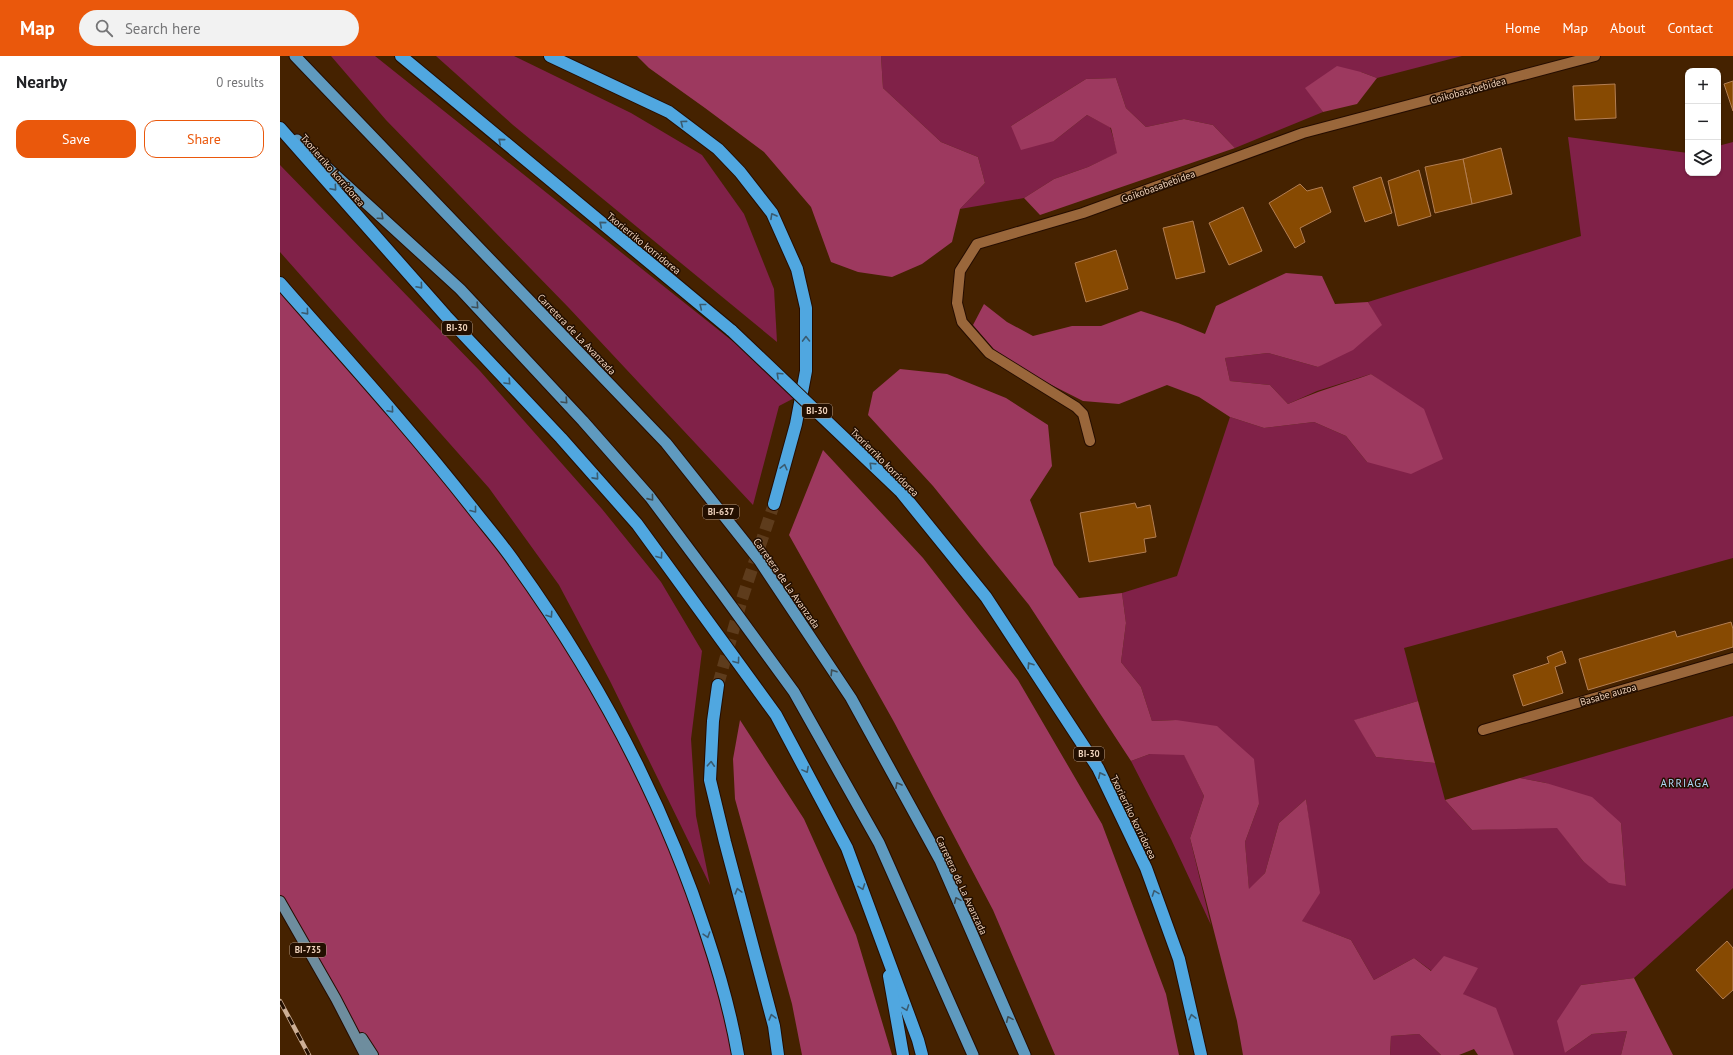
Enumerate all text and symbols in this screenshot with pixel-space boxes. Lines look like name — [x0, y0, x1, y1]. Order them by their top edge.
search box — [79, 10, 359, 46]
text: Map — [20, 16, 55, 40]
icon: search — [93, 17, 115, 39]
text: Search here — [125, 19, 201, 38]
text: Home — [1505, 19, 1540, 37]
text: Map — [1562, 19, 1588, 37]
text: About — [1610, 19, 1646, 37]
text: Contact — [1668, 19, 1713, 37]
map controls — [1685, 68, 1721, 176]
button: + — [1685, 68, 1721, 104]
text: Nearby — [16, 71, 67, 93]
text: 0 results — [216, 74, 264, 91]
street label: Goikobasabebidea — [1429, 74, 1507, 107]
button: − — [1685, 104, 1721, 140]
button: Save — [16, 120, 136, 158]
button: Share — [144, 120, 264, 158]
one-way arrow — [681, 120, 688, 127]
street label: Txorierriko korridorea — [298, 132, 368, 209]
one-way arrow — [499, 138, 506, 145]
button: layers — [1685, 140, 1721, 176]
street label: Goikobasabebidea — [1119, 167, 1197, 206]
one-way arrow — [329, 184, 336, 191]
street label: Txorierriko korridorea — [604, 210, 683, 277]
one-way arrow — [376, 213, 384, 220]
one-way arrow — [770, 213, 777, 220]
one-way arrow — [599, 221, 606, 228]
one-way arrow — [415, 281, 422, 289]
street label: Carretera de La Avanzada — [535, 291, 619, 378]
one-way arrow — [471, 301, 479, 309]
one-way arrow — [699, 304, 707, 311]
one-way arrow — [301, 307, 308, 315]
road number: BI-30 — [442, 321, 472, 335]
one-way arrow — [802, 336, 810, 342]
one-way arrow — [776, 372, 784, 380]
one-way arrow — [503, 377, 510, 384]
one-way arrow — [560, 396, 568, 404]
road number: BI-30 — [802, 404, 832, 418]
one-way arrow — [387, 405, 394, 412]
street label: Txorierriko korridorea — [848, 425, 922, 499]
one-way arrow — [779, 463, 787, 470]
one-way arrow — [870, 463, 877, 470]
one-way arrow — [591, 472, 598, 480]
one-way arrow — [646, 494, 653, 501]
road number: BI-637 — [703, 505, 739, 519]
one-way arrow — [469, 506, 476, 513]
street label: Carretera de La Avanzada — [750, 535, 823, 631]
one-way arrow — [656, 551, 663, 558]
one-way arrow — [546, 611, 553, 618]
one-way arrow — [732, 656, 739, 663]
one-way arrow — [1028, 662, 1035, 669]
one-way arrow — [830, 669, 838, 676]
street label: Basabe auzoa — [1578, 680, 1638, 709]
road number: BI-30 — [1074, 747, 1104, 761]
one-way arrow — [707, 761, 715, 767]
one-way arrow — [801, 766, 809, 774]
one-way arrow — [1098, 771, 1106, 779]
street label: Txorierriko korridorea — [1108, 773, 1159, 861]
district label: ARRIAGA — [1660, 776, 1710, 790]
one-way arrow — [895, 781, 903, 789]
street label: Carretera de La Avanzada — [933, 834, 990, 937]
one-way arrow — [857, 884, 866, 891]
one-way arrow — [734, 888, 743, 895]
one-way arrow — [1151, 889, 1159, 896]
one-way arrow — [954, 897, 962, 905]
one-way arrow — [702, 931, 710, 938]
road number: BI-735 — [290, 943, 326, 957]
one-way arrow — [902, 1005, 910, 1012]
one-way arrow — [768, 1013, 777, 1020]
one-way arrow — [1189, 1014, 1197, 1020]
one-way arrow — [1006, 1016, 1014, 1023]

